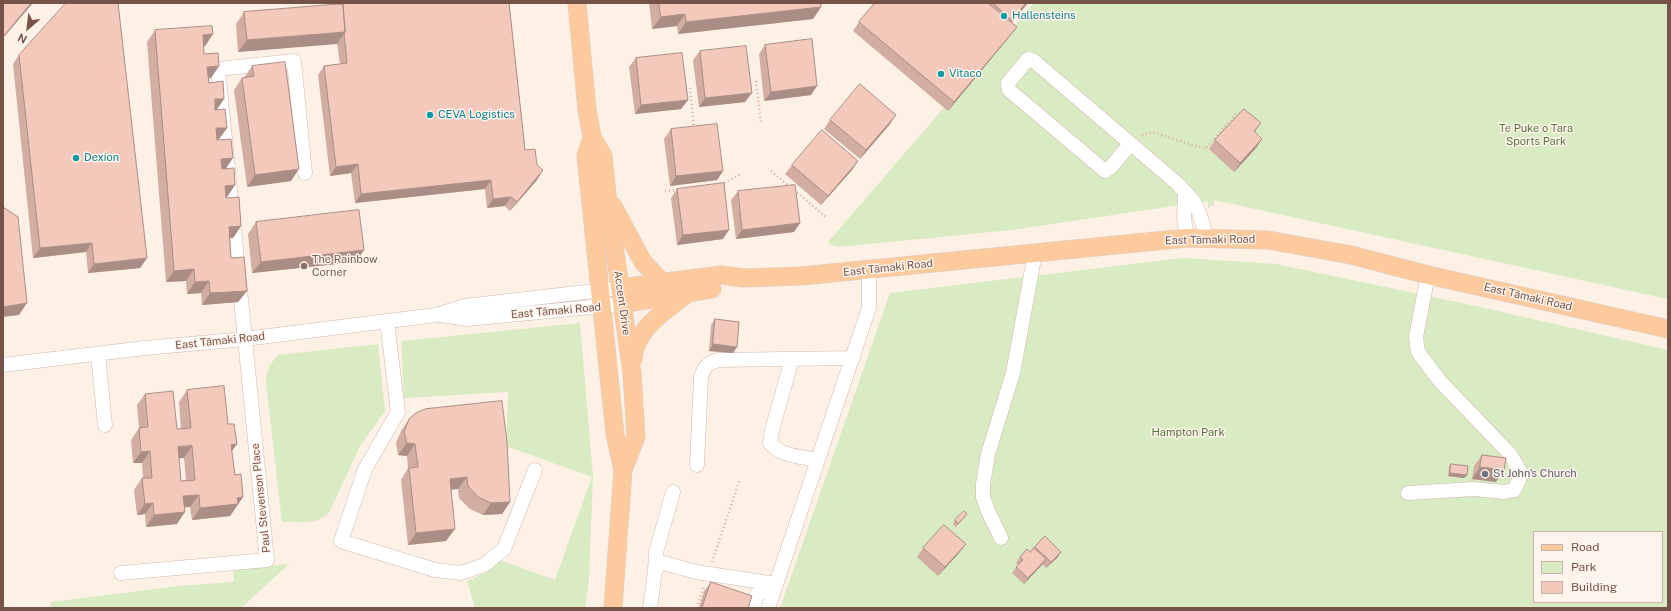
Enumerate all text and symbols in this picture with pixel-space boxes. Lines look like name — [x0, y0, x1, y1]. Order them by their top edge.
north arrow — [8, 8, 48, 48]
place label: Hallensteins — [1012, 9, 1076, 23]
marker: Hallensteins — [999, 11, 1009, 21]
text: N — [16, 31, 29, 46]
place label: Vitaco — [949, 67, 982, 81]
marker: Vitaco — [936, 69, 946, 79]
place label: CEVA Logistics — [438, 108, 515, 122]
marker: CEVA Logistics — [425, 110, 435, 120]
park label: Te Puke o Tara Sports Park — [1499, 122, 1573, 148]
place label: Dexion — [84, 151, 119, 165]
marker: Dexion — [71, 153, 81, 163]
street label: East Tāmaki Road — [1165, 233, 1255, 247]
place label: The Rainbow Corner — [312, 253, 378, 279]
street label: East Tāmaki Road — [842, 257, 934, 279]
marker: The Rainbow Corner — [299, 261, 309, 271]
street label: Accent Drive — [611, 270, 633, 336]
street label: East Tāmaki Road — [1483, 280, 1573, 314]
street label: East Tāmaki Road — [510, 300, 602, 322]
street label: East Tāmaki Road — [174, 330, 266, 352]
park label: Hampton Park — [1151, 426, 1225, 440]
street label: Paul Stevenson Place — [249, 443, 273, 553]
place label: St John's Church — [1493, 467, 1577, 481]
marker: St John's Church — [1480, 469, 1490, 479]
legend — [1533, 531, 1663, 603]
text: Road — [1571, 540, 1599, 554]
text: Park — [1571, 560, 1597, 574]
text: Building — [1571, 580, 1617, 594]

